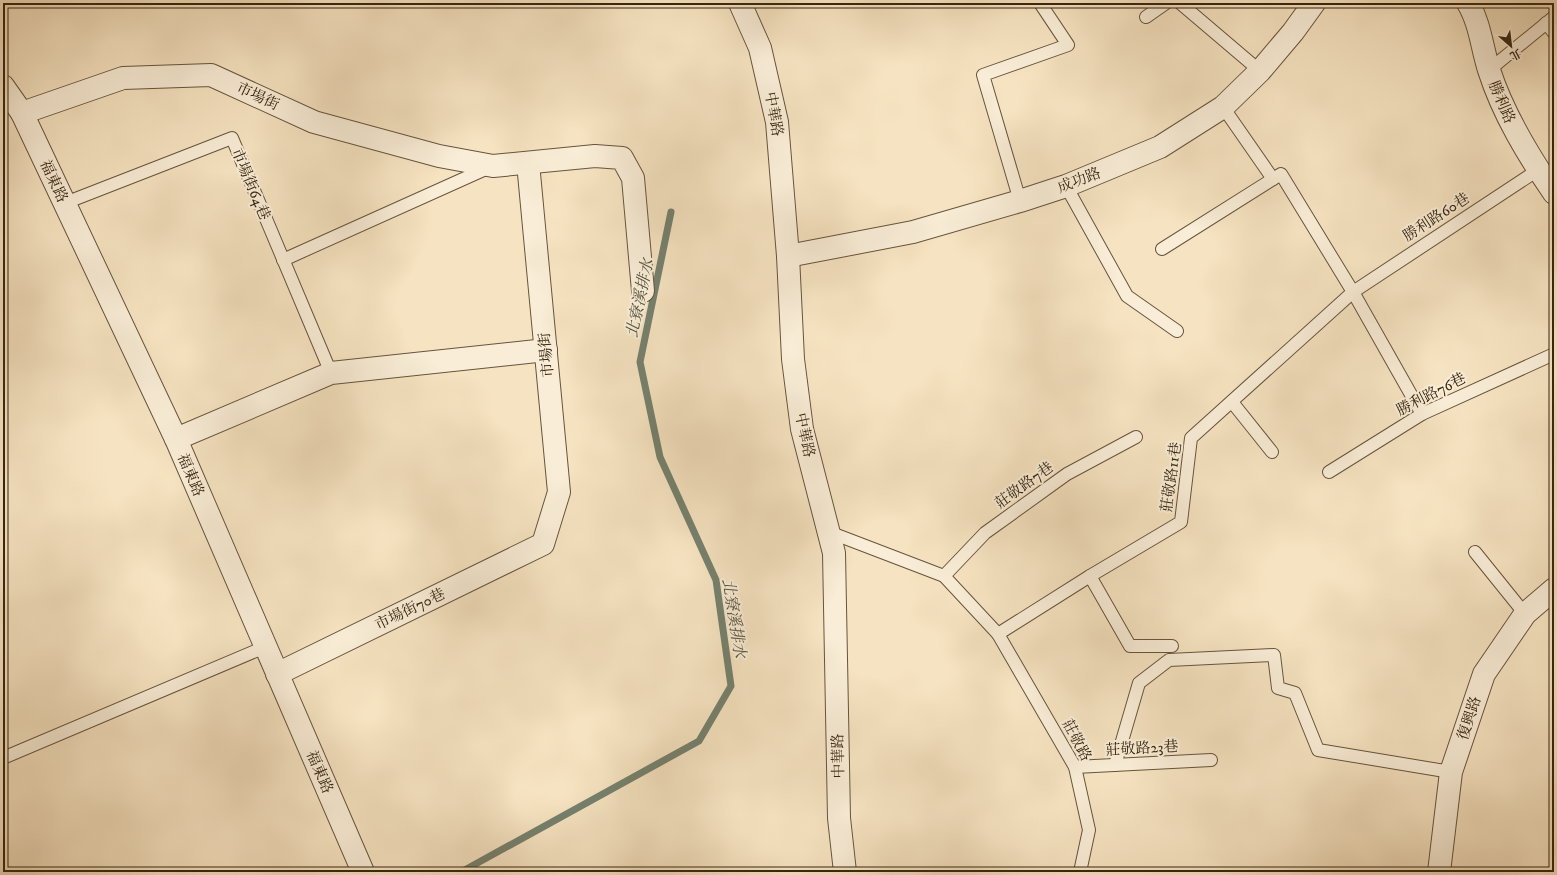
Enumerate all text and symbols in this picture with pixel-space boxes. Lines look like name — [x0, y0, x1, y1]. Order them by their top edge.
north arrow — [1491, 26, 1531, 66]
text: 北 — [1507, 45, 1523, 63]
street label: 市場街 — [233, 78, 282, 115]
street label: 勝利路 — [1484, 78, 1519, 127]
street label: 中華路 — [760, 90, 787, 138]
street label: 市場街64巷 — [227, 145, 274, 223]
street label: 福東路 — [35, 157, 72, 206]
street label: 成功路 — [1055, 164, 1104, 197]
street label: 勝利路60巷 — [1399, 189, 1473, 246]
water label: 北寮溪排水 — [622, 255, 658, 339]
street label: 市場街 — [535, 332, 558, 378]
street label: 勝利路76巷 — [1393, 369, 1469, 420]
street label: 中華路 — [791, 411, 818, 459]
street label: 莊敬路11巷 — [1157, 441, 1186, 514]
street label: 福東路 — [173, 451, 208, 500]
street label: 莊敬路7巷 — [991, 458, 1057, 513]
water label: 北寮溪排水 — [718, 577, 750, 661]
street label: 市場街70巷 — [372, 584, 449, 635]
street label: 復興路 — [1453, 694, 1485, 742]
street label: 莊敬路 — [1058, 716, 1096, 765]
street label: 中華路 — [829, 733, 848, 779]
street label: 莊敬路23巷 — [1105, 737, 1179, 760]
street label: 福東路 — [302, 748, 337, 797]

